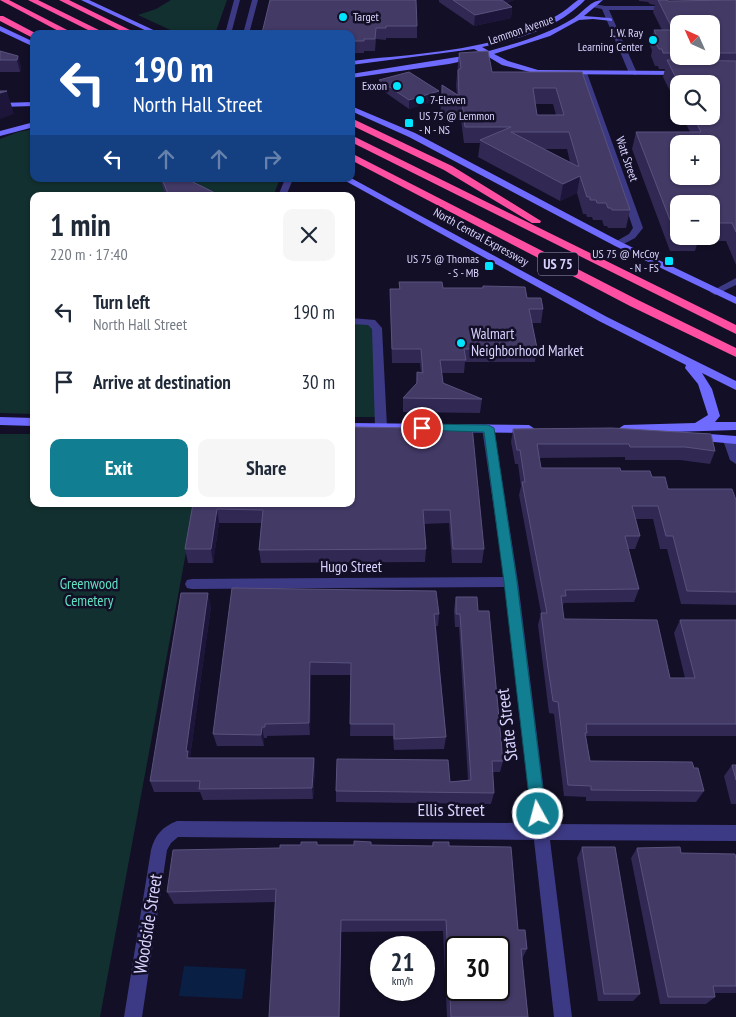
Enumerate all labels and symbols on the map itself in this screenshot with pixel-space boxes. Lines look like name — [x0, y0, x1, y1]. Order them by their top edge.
place label: Target — [353, 9, 380, 24]
marker: Target — [337, 11, 349, 23]
street label: Lemmon Avenue — [486, 11, 555, 48]
north arrow — [670, 15, 720, 65]
place label: J. W. Ray Learning Center — [578, 25, 644, 54]
marker: J. W. Ray Learning Center — [647, 34, 659, 46]
place label: Exxon — [362, 78, 387, 93]
marker: Exxon — [391, 80, 403, 92]
place label: 7-Eleven — [430, 92, 466, 107]
marker: 7-Eleven — [414, 94, 426, 106]
place label: US 75 @ Lemmon - N - NS — [419, 108, 495, 137]
marker: US 75 @ Lemmon - N - NS — [403, 117, 415, 129]
street label: Watt Street — [613, 134, 642, 184]
street label: North Central Expressway — [431, 204, 532, 269]
place label: US 75 @ McCoy - N - FS — [592, 246, 659, 275]
place label: US 75 @ Thomas - S - MB — [407, 251, 479, 280]
road number: US 75 — [538, 252, 578, 276]
marker: US 75 @ McCoy - N - FS — [663, 255, 675, 267]
marker: US 75 @ Thomas - S - MB — [483, 260, 495, 272]
place label: Walmart Neighborhood Market — [471, 324, 584, 360]
marker: Walmart Neighborhood Market — [455, 337, 467, 349]
pin — [401, 407, 443, 449]
street label: Hugo Street — [320, 557, 382, 576]
park label: Greenwood Cemetery — [60, 574, 118, 610]
street label: State Street — [491, 687, 522, 763]
position arrow — [511, 787, 563, 839]
street label: Ellis Street — [417, 798, 485, 821]
street label: Woodside Street — [128, 872, 167, 976]
speed limit sign: 30 — [445, 936, 510, 1001]

